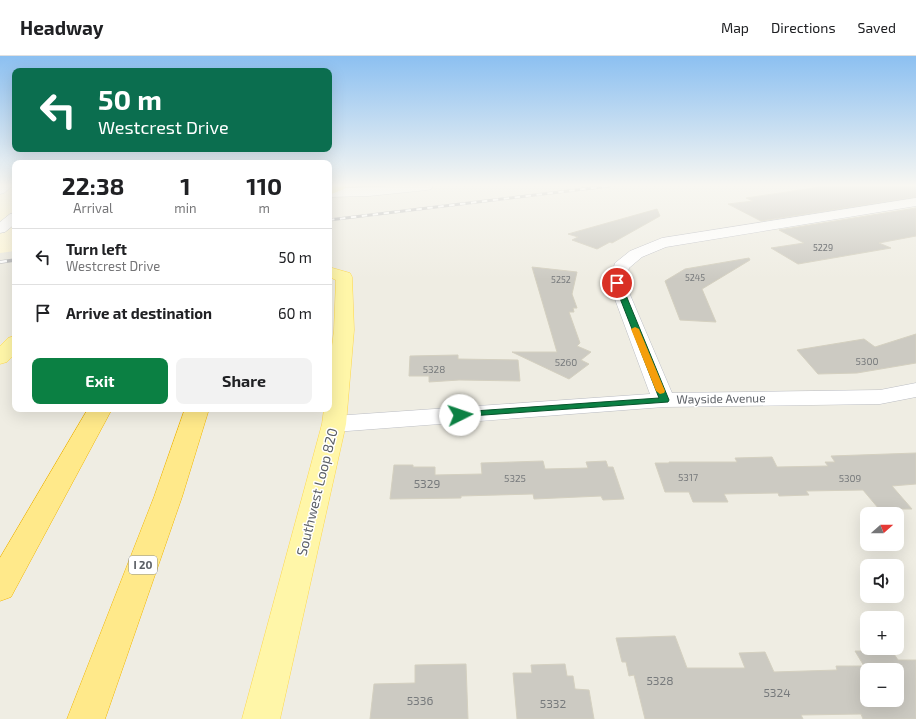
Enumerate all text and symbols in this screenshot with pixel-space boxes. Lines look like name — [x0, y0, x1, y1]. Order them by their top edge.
text: Headway — [20, 16, 104, 39]
text: Map — [721, 19, 749, 36]
text: Directions — [771, 19, 836, 36]
text: Saved — [858, 19, 896, 36]
text: 50 m — [98, 82, 162, 116]
icon: left — [32, 84, 84, 136]
text: Westcrest Drive — [98, 116, 229, 138]
text: 22:38 — [62, 171, 124, 200]
text: 1 — [180, 171, 191, 200]
text: 110 — [246, 171, 282, 200]
text: Arrival — [73, 200, 113, 216]
text: min — [174, 200, 196, 216]
text: m — [259, 200, 270, 216]
text: Turn left — [66, 240, 127, 258]
house number: 5229 — [813, 242, 833, 253]
icon: left — [32, 246, 54, 268]
text: 50 m — [278, 248, 312, 266]
text: Westcrest Drive — [66, 258, 160, 274]
pin — [600, 266, 634, 300]
icon: arrive — [606, 272, 628, 294]
house number: 5245 — [685, 272, 705, 283]
house number: 5252 — [551, 274, 571, 285]
icon: arrive — [32, 302, 54, 324]
text: Arrive at destination — [66, 304, 212, 322]
text: 60 m — [278, 304, 312, 322]
house number: 5300 — [856, 355, 878, 367]
house number: 5260 — [555, 356, 577, 368]
button: Exit — [32, 358, 168, 404]
button: Share — [176, 358, 312, 404]
house number: 5328 — [423, 363, 445, 375]
street label: Wayside Avenue — [676, 390, 766, 406]
position arrow — [439, 394, 481, 436]
street label: Southwest Loop 820 — [292, 426, 341, 557]
house number: 5317 — [678, 471, 698, 483]
house number: 5325 — [504, 472, 526, 484]
house number: 5309 — [839, 472, 862, 484]
house number: 5329 — [414, 476, 440, 490]
north arrow — [860, 507, 904, 551]
map controls — [860, 507, 904, 707]
road number: I 20 — [129, 556, 157, 574]
button: sound — [860, 559, 904, 603]
button: + — [860, 611, 904, 655]
button: − — [860, 663, 904, 707]
house number: 5328 — [646, 673, 674, 687]
house number: 5324 — [763, 685, 791, 699]
house number: 5336 — [407, 693, 433, 707]
house number: 5332 — [540, 696, 567, 710]

